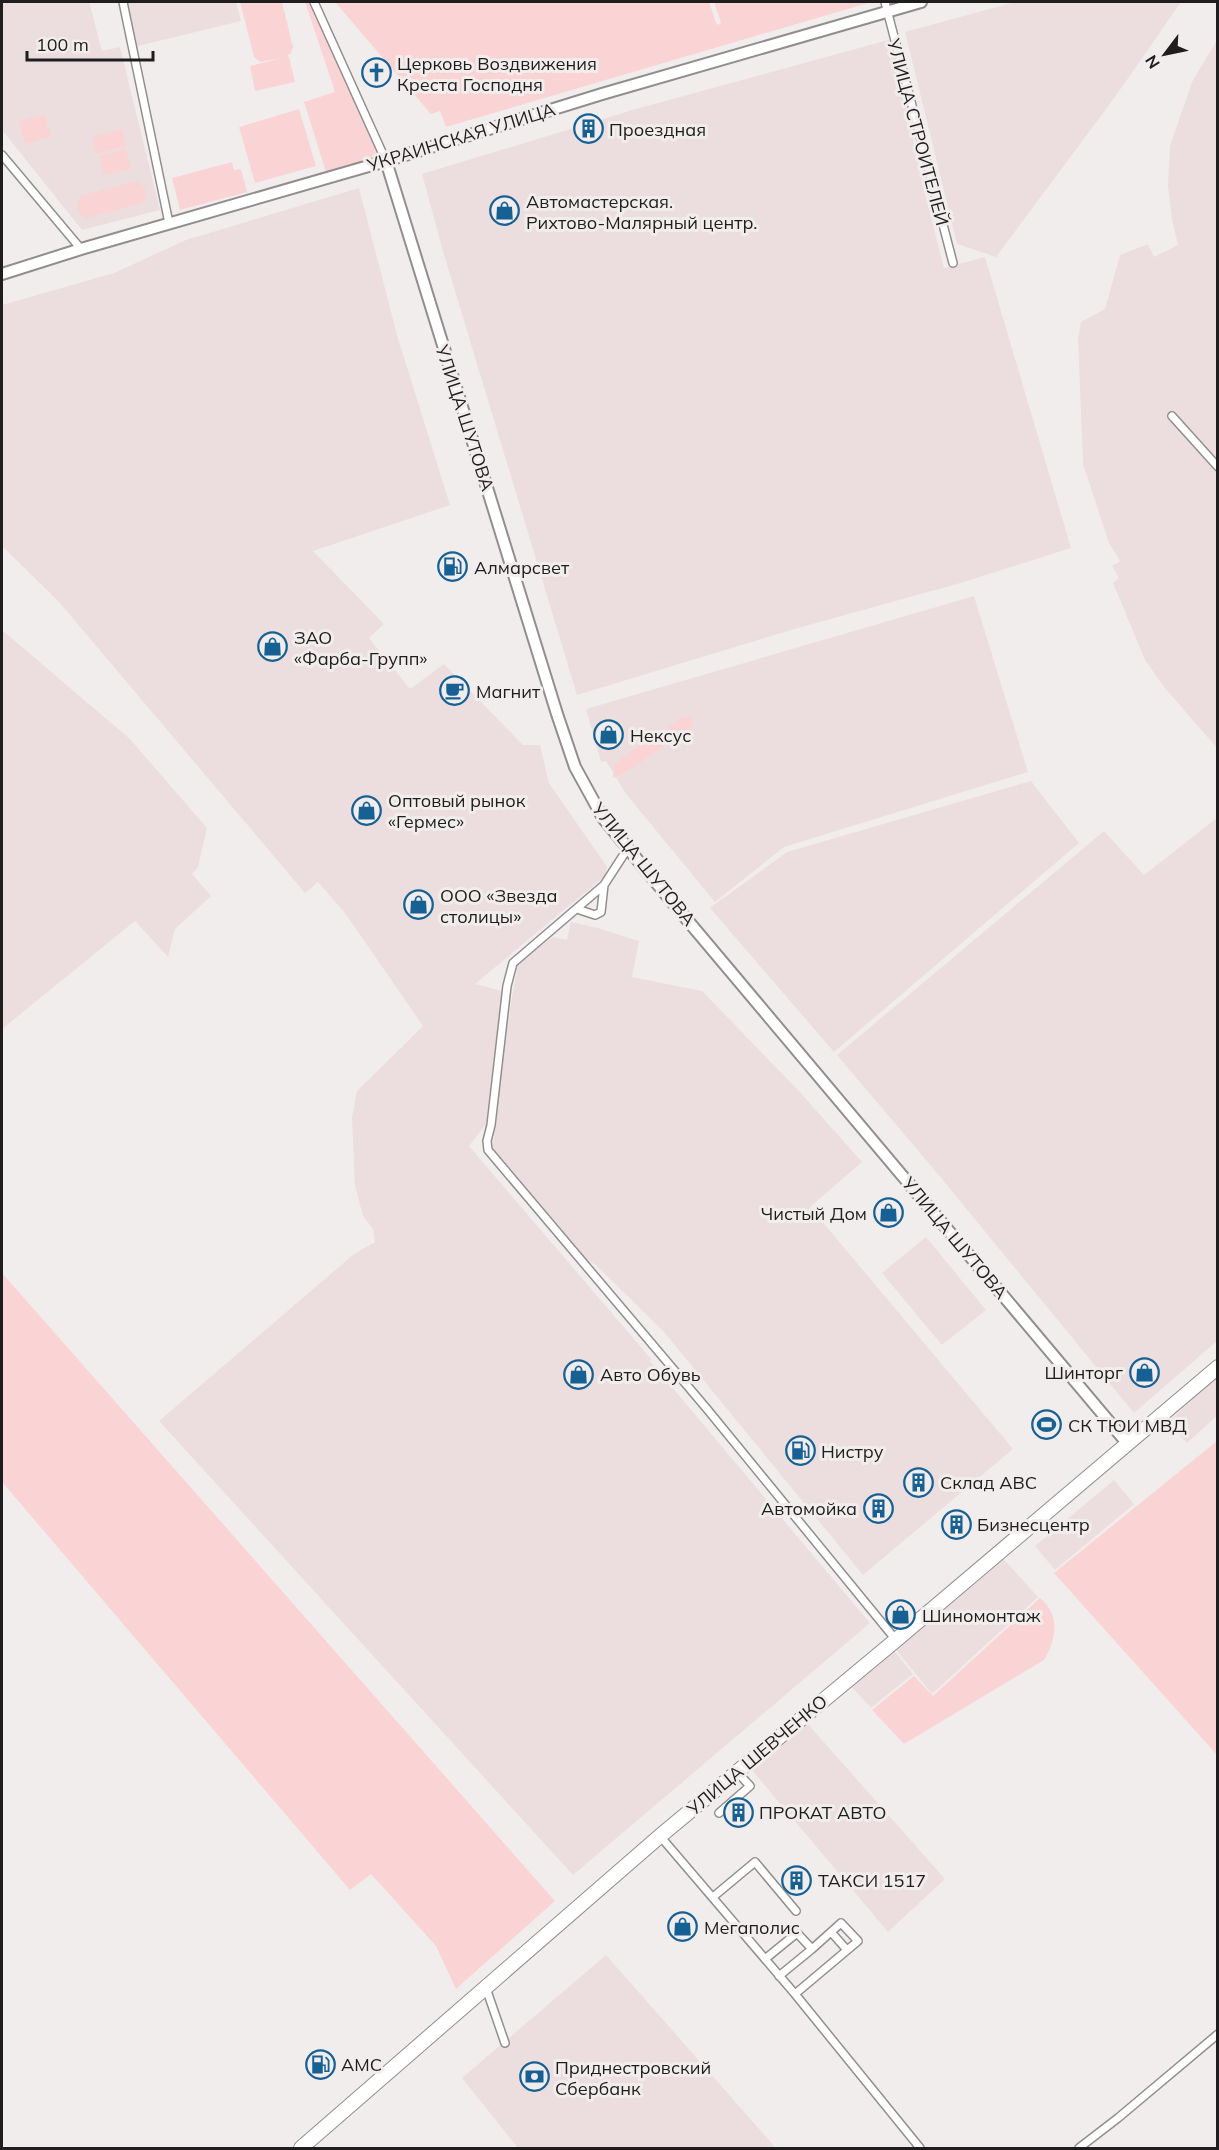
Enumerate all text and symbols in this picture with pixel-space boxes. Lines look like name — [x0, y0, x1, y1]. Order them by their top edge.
scale bar — [27, 24, 153, 62]
north arrow — [1135, 24, 1195, 84]
text: 100 m — [36, 33, 89, 56]
street label: УЛИЦА СТРОИТЕЛЕЙ — [882, 35, 954, 228]
place label: Церковь Воздвижения Креста Господня — [397, 52, 597, 96]
text: N — [1141, 52, 1164, 72]
church icon: Церковь Воздвижения Креста Господня — [360, 57, 392, 89]
street label: УКРАИНСКАЯ УЛИЦА — [363, 97, 558, 177]
building icon: Проездная — [572, 113, 604, 145]
place label: Проездная — [609, 118, 706, 141]
place label: Автомастерская. Рихтово-Малярный центр. — [526, 190, 757, 234]
shop icon: Автомастерская. Рихтово-Малярный центр. — [489, 195, 521, 227]
street label: УЛИЦА ШУТОВА — [430, 341, 499, 494]
fuel station icon: Алмарсвет — [437, 551, 469, 583]
place label: Алмарсвет — [474, 556, 570, 579]
place label: ЗАО «Фарба-Групп» — [294, 626, 427, 670]
shop icon: ЗАО «Фарба-Групп» — [257, 631, 289, 663]
cafe icon: Магнит — [439, 675, 471, 707]
place label: Магнит — [476, 680, 541, 703]
shop icon: Нексус — [593, 719, 625, 751]
place label: Нексус — [630, 724, 691, 747]
place label: Оптовый рынок «Гермес» — [388, 789, 526, 833]
shop icon: Оптовый рынок «Гермес» — [351, 794, 383, 826]
street label: УЛИЦА ШУТОВА — [587, 797, 701, 930]
place label: ООО «Звезда столицы» — [440, 884, 557, 928]
shop icon: ООО «Звезда столицы» — [403, 889, 435, 921]
street label: УЛИЦА ШУТОВА — [897, 1172, 1013, 1304]
shop icon: Чистый Дом — [872, 1197, 904, 1229]
place label: Чистый Дом — [761, 1202, 867, 1225]
shop icon: Шинторг — [1128, 1356, 1160, 1388]
shop icon: Авто Обувь — [563, 1358, 595, 1390]
place label: Шинторг — [1044, 1361, 1123, 1384]
place label: Авто Обувь — [600, 1363, 701, 1386]
sports icon: СК ТЮИ МВД — [1031, 1409, 1063, 1441]
place label: СК ТЮИ МВД — [1068, 1414, 1187, 1437]
fuel station icon: Нистру — [784, 1435, 816, 1467]
place label: Нистру — [821, 1440, 884, 1463]
building icon: Склад АВС — [903, 1466, 935, 1498]
place label: Склад АВС — [940, 1471, 1037, 1494]
building icon: Автомойка — [862, 1492, 894, 1524]
place label: Автомойка — [761, 1497, 857, 1520]
building icon: Бизнесцентр — [940, 1508, 972, 1540]
place label: Бизнесцентр — [977, 1513, 1090, 1536]
shop icon: Шиномонтаж — [885, 1599, 917, 1631]
place label: Шиномонтаж — [922, 1604, 1041, 1627]
street label: УЛИЦА ШЕВЧЕНКО — [681, 1690, 832, 1821]
building icon: ПРОКАТ АВТО — [722, 1796, 754, 1828]
place label: ПРОКАТ АВТО — [759, 1801, 886, 1824]
building icon: ТАКСИ 1517 — [781, 1864, 813, 1896]
place label: ТАКСИ 1517 — [818, 1869, 926, 1892]
shop icon: Мегаполис — [667, 1911, 699, 1943]
place label: Мегаполис — [704, 1916, 800, 1939]
fuel station icon: AMC — [304, 2048, 336, 2080]
place label: AMC — [341, 2053, 382, 2076]
place label: Приднестровский Сбербанк — [555, 2056, 711, 2100]
bank icon: Приднестровский Сбербанк — [518, 2061, 550, 2093]

